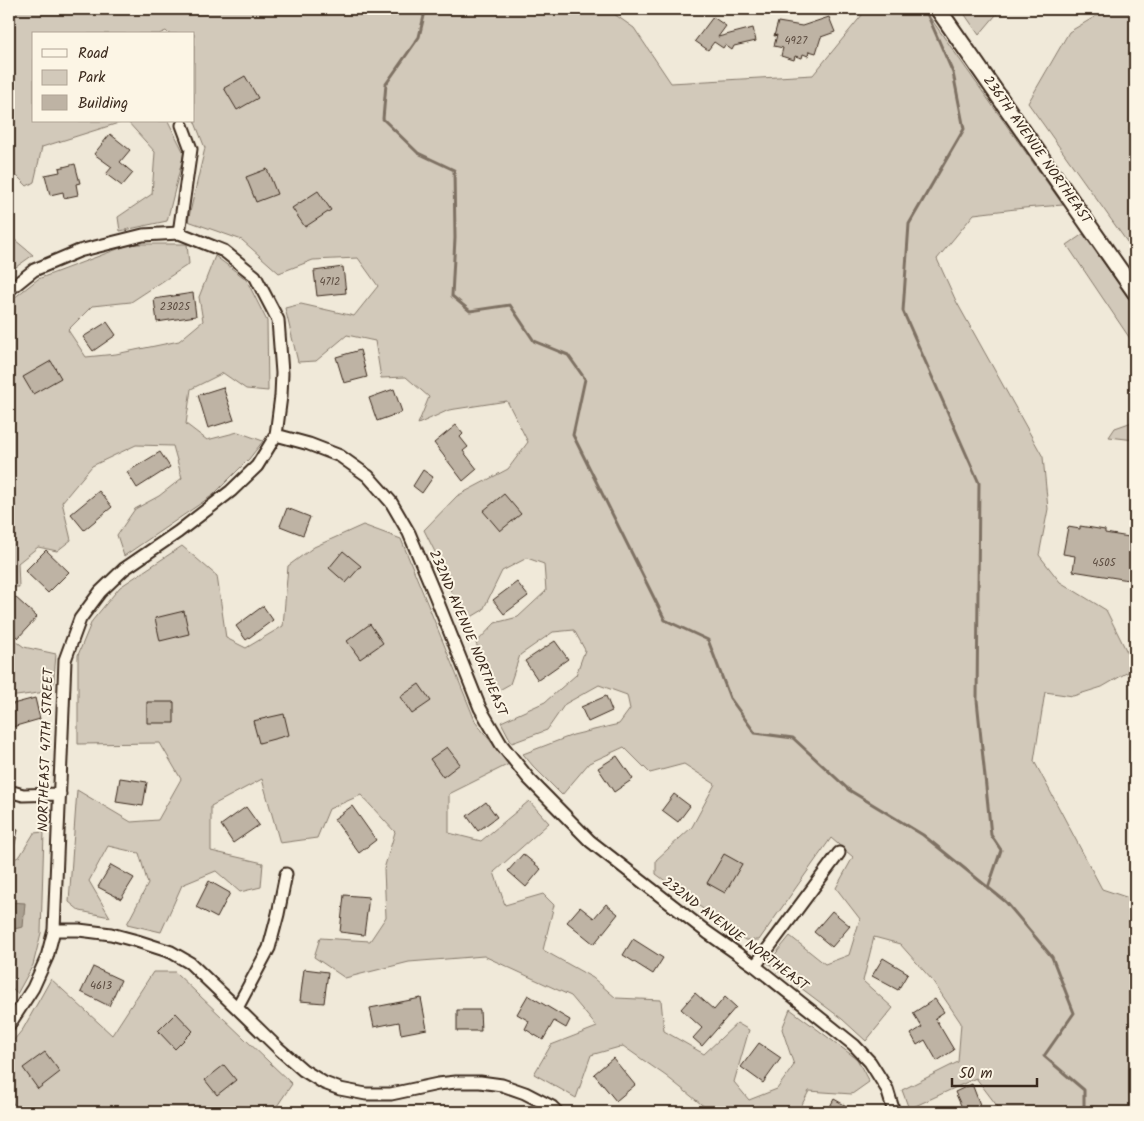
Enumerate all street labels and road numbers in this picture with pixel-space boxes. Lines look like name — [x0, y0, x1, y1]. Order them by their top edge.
street label: 236TH AVENUE NORTHEAST — [977, 71, 1098, 230]
street label: 232ND AVENUE NORTHEAST — [423, 546, 514, 721]
street label: NORTHEAST 47TH STREET — [32, 666, 60, 832]
street label: 232ND AVENUE NORTHEAST — [657, 871, 814, 998]

